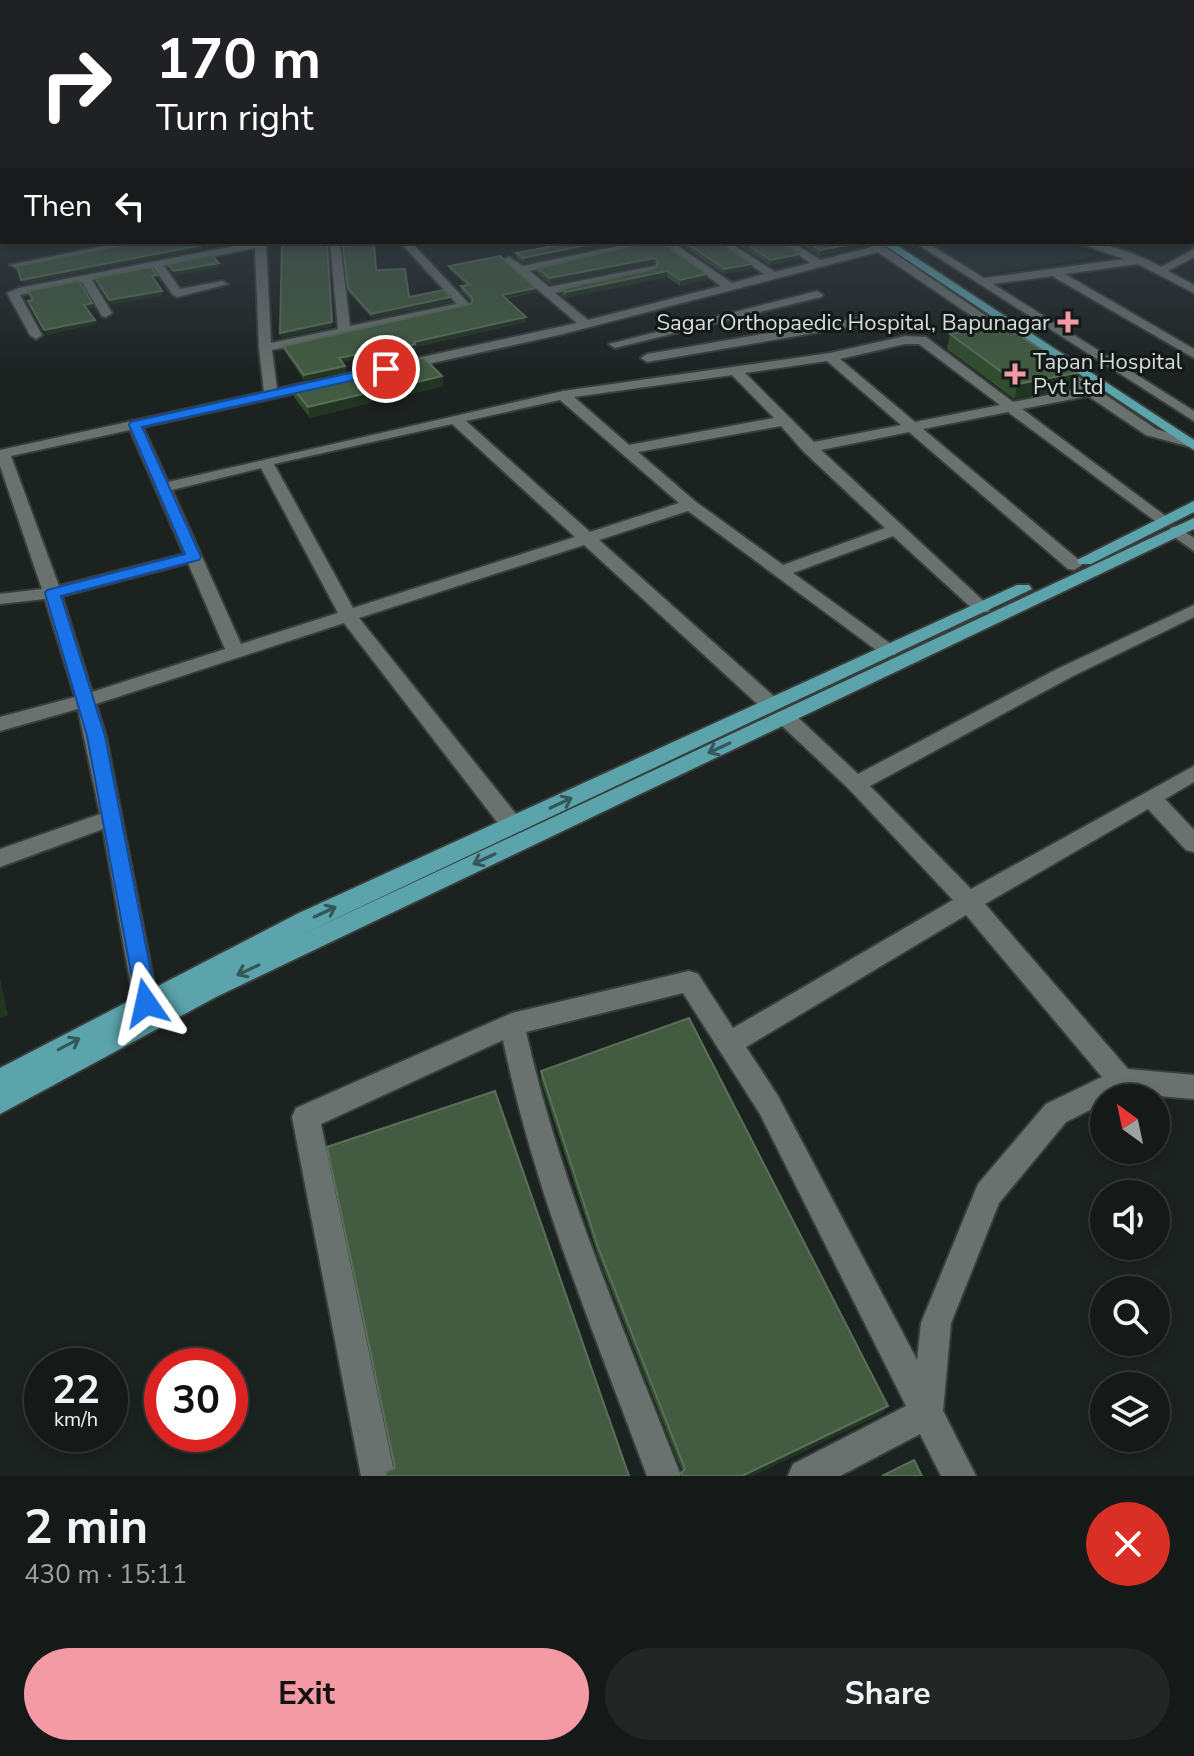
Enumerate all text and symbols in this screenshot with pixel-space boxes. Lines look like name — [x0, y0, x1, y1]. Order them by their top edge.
text: 170 m — [156, 21, 321, 98]
icon: right — [24, 32, 128, 136]
text: Turn right — [156, 94, 313, 143]
icon: left — [108, 184, 152, 228]
text: Then — [24, 186, 92, 227]
place label: Sagar Orthopaedic Hospital, Bapunagar — [656, 308, 1050, 338]
marker: Sagar Orthopaedic Hospital, Bapunagar — [1057, 311, 1079, 333]
pin — [352, 335, 420, 403]
icon: arrive — [364, 347, 408, 391]
place label: Tapan Hospital Pvt Ltd — [1033, 347, 1183, 402]
marker: Tapan Hospital Pvt Ltd — [1004, 363, 1026, 385]
one-way arrow — [707, 741, 731, 756]
one-way arrow — [548, 795, 572, 810]
one-way arrow — [472, 852, 496, 867]
one-way arrow — [312, 904, 336, 919]
position arrow — [104, 961, 188, 1045]
one-way arrow — [237, 963, 261, 978]
one-way arrow — [57, 1036, 80, 1052]
north arrow — [1090, 1084, 1170, 1164]
map controls — [1090, 1084, 1170, 1452]
button: sound — [1090, 1180, 1170, 1260]
button: search — [1090, 1276, 1170, 1356]
speed limit sign: 30 — [144, 1348, 248, 1452]
text: 22 — [52, 1363, 100, 1417]
button: layers — [1090, 1372, 1170, 1452]
text: km/h — [54, 1406, 98, 1433]
text: 2 min — [24, 1494, 148, 1560]
button: close — [1086, 1502, 1170, 1586]
text: 430 m · 15:11 — [24, 1557, 187, 1592]
button: Exit — [24, 1648, 589, 1740]
button: Share — [605, 1648, 1170, 1740]

